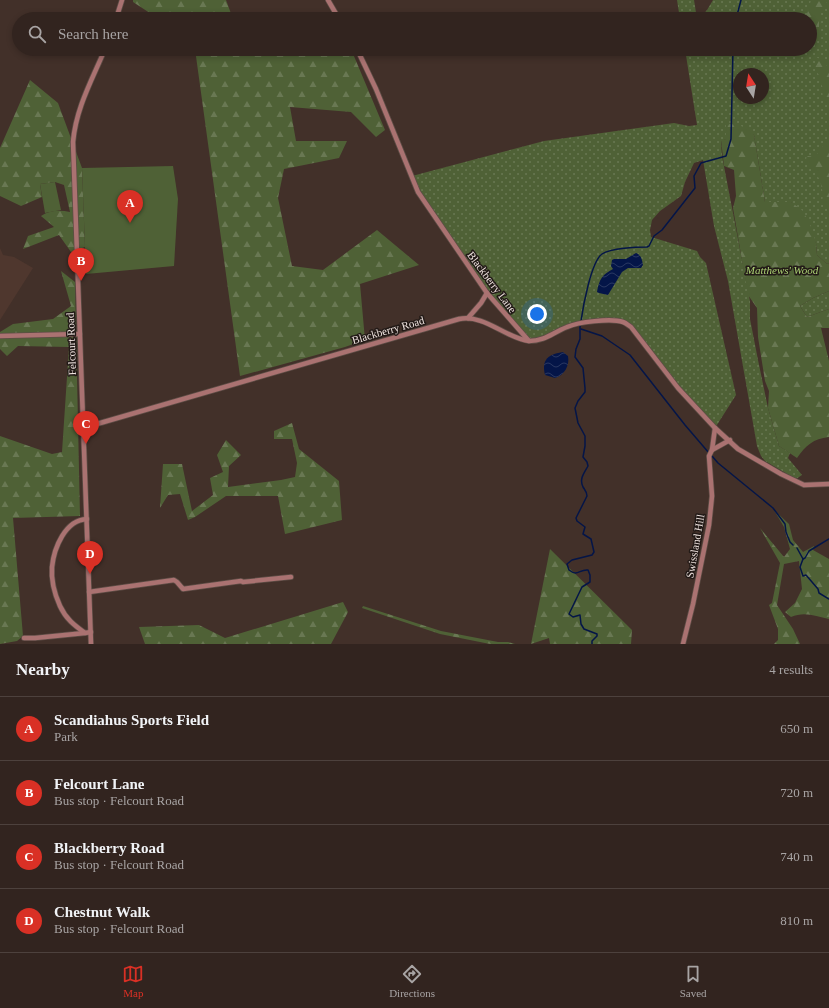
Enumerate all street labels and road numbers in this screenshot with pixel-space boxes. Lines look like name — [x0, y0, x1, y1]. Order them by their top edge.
street label: Blackberry Lane — [465, 249, 519, 315]
street label: Felcourt Road — [64, 312, 78, 376]
street label: Blackberry Road — [350, 314, 426, 346]
street label: Swissland Hill — [683, 513, 707, 579]

